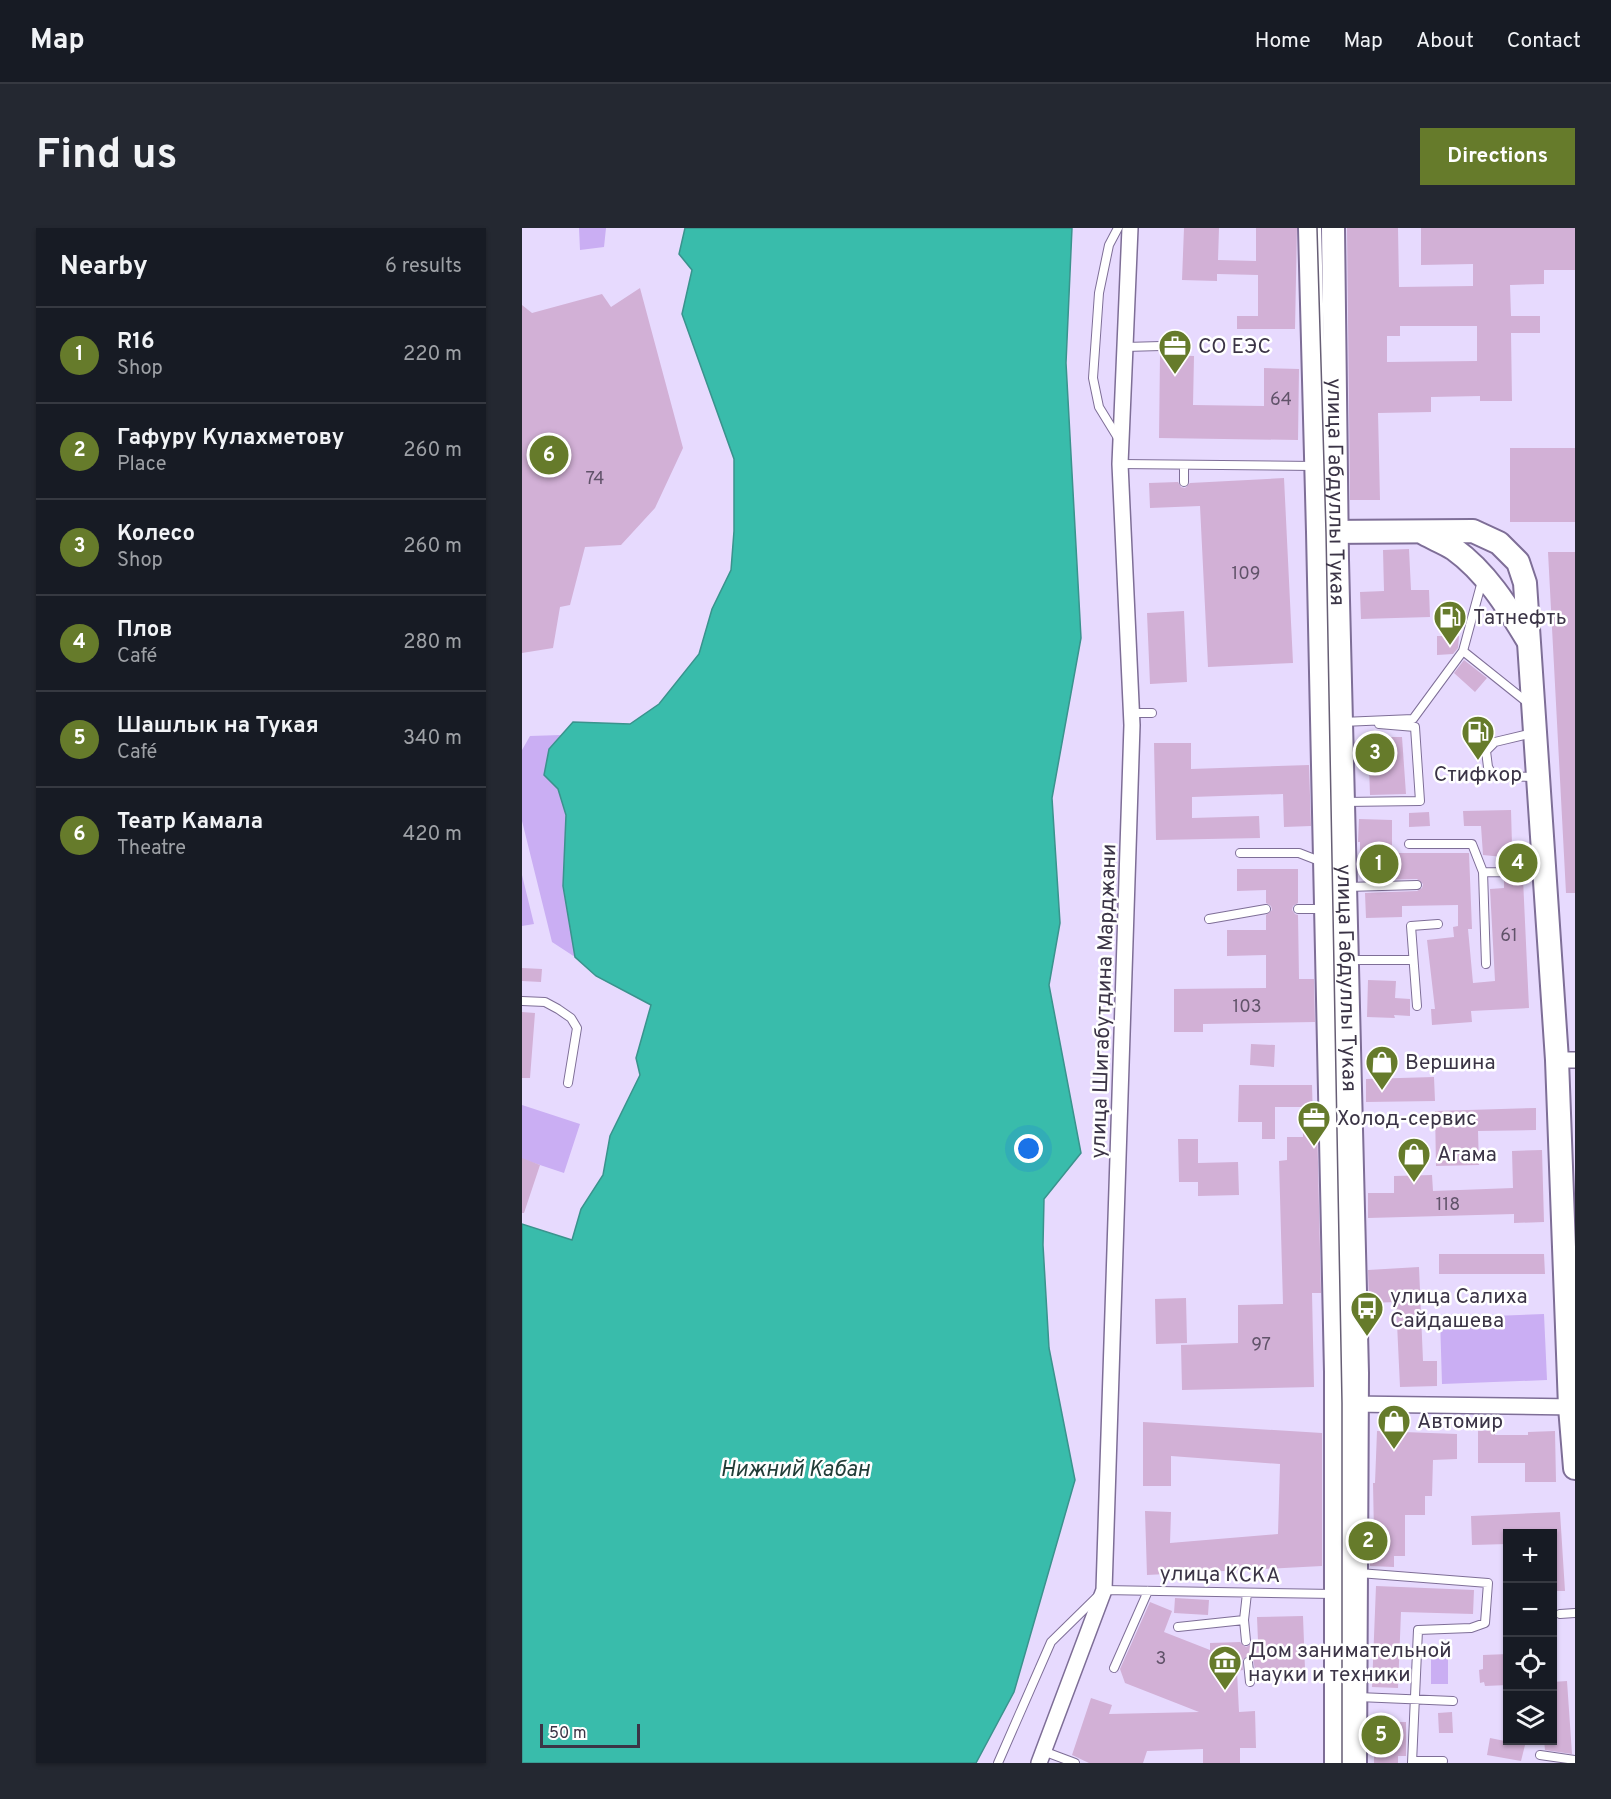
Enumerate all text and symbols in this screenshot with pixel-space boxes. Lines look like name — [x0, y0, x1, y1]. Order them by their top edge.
text: Map — [30, 23, 85, 59]
text: Home — [1255, 28, 1311, 55]
text: Map — [1344, 28, 1383, 55]
text: About — [1416, 28, 1474, 55]
text: Contact — [1507, 28, 1581, 55]
button: Directions — [1420, 128, 1575, 185]
text: Find us — [36, 130, 177, 183]
text: Nearby — [60, 251, 148, 284]
text: 6 results — [385, 254, 462, 280]
office icon: СО ЕЭС — [1157, 328, 1193, 375]
text: R16 — [117, 329, 155, 356]
place label: СО ЕЭС — [1198, 334, 1271, 361]
text: 1 — [76, 342, 84, 368]
text: 220 m — [403, 342, 462, 368]
text: Shop — [117, 356, 163, 382]
street label: улица Габдуллы Тукая — [1320, 378, 1350, 606]
house number: 64 — [1270, 389, 1292, 412]
text: Гафуру Кулахметову — [117, 425, 344, 452]
pin: 6 — [530, 432, 568, 478]
text: 2 — [73, 438, 86, 464]
text: 260 m — [403, 438, 462, 464]
text: Place — [117, 452, 167, 478]
house number: 74 — [586, 468, 604, 491]
text: Колесо — [117, 521, 195, 548]
text: 3 — [74, 534, 86, 560]
text: 260 m — [403, 534, 462, 560]
text: Shop — [117, 548, 163, 574]
house number: 109 — [1231, 563, 1261, 586]
fuel station icon: Татнефть — [1432, 599, 1468, 646]
place label: Татнефть — [1473, 605, 1567, 632]
text: Плов — [117, 617, 172, 644]
text: 4 — [73, 630, 86, 656]
text: 280 m — [403, 630, 462, 656]
text: Café — [117, 644, 157, 670]
text: Шашлык на Тукая — [117, 713, 319, 740]
fuel station icon: Стифкор — [1460, 714, 1496, 761]
text: 5 — [73, 726, 86, 752]
text: 340 m — [403, 726, 462, 752]
pin: 3 — [1356, 730, 1394, 776]
text: Café — [117, 740, 157, 766]
place label: Стифкор — [1434, 762, 1522, 789]
text: Театр Камала — [117, 809, 263, 836]
text: 6 — [73, 822, 86, 848]
text: 420 m — [403, 822, 462, 848]
text: Theatre — [117, 836, 186, 862]
pin: 4 — [1498, 840, 1538, 886]
pin: 1 — [1360, 842, 1398, 886]
street label: улица Шигабутдина Марджани — [1086, 843, 1123, 1159]
street label: улица Габдуллы Тукая — [1329, 864, 1362, 1092]
house number: 61 — [1500, 925, 1518, 948]
house number: 103 — [1232, 996, 1262, 1019]
shop icon: Вершина — [1364, 1044, 1400, 1091]
place label: Вершина — [1405, 1050, 1495, 1077]
office icon: Холод-сервис — [1296, 1100, 1332, 1147]
place label: Холод-сервис — [1337, 1106, 1477, 1133]
your location — [1014, 1134, 1043, 1163]
shop icon: Агама — [1396, 1136, 1432, 1183]
place label: Агама — [1437, 1142, 1497, 1169]
house number: 118 — [1436, 1194, 1460, 1217]
place label: улица Салиха Сайдашева — [1390, 1284, 1528, 1335]
bus stop icon: улица Салиха Сайдашева — [1349, 1290, 1385, 1337]
house number: 97 — [1251, 1334, 1271, 1357]
shop icon: Автомир — [1376, 1403, 1412, 1450]
place label: Автомир — [1417, 1409, 1503, 1436]
water label: Нижний Кабан — [720, 1457, 870, 1484]
pin: 2 — [1348, 1518, 1388, 1564]
map controls — [1503, 1529, 1557, 1745]
button: + — [1503, 1529, 1557, 1583]
street label: улица КСКА — [1159, 1561, 1280, 1590]
button: − — [1503, 1583, 1557, 1637]
button: locate — [1503, 1637, 1557, 1691]
place label: Дом занимательной науки и техники — [1248, 1638, 1452, 1689]
museum icon: Дом занимательной науки и техники — [1207, 1644, 1243, 1691]
house number: 3 — [1156, 1648, 1166, 1671]
button: layers — [1503, 1691, 1557, 1745]
pin: 5 — [1362, 1712, 1400, 1758]
scale bar — [540, 1721, 640, 1748]
text: 50 m — [549, 1724, 587, 1744]

